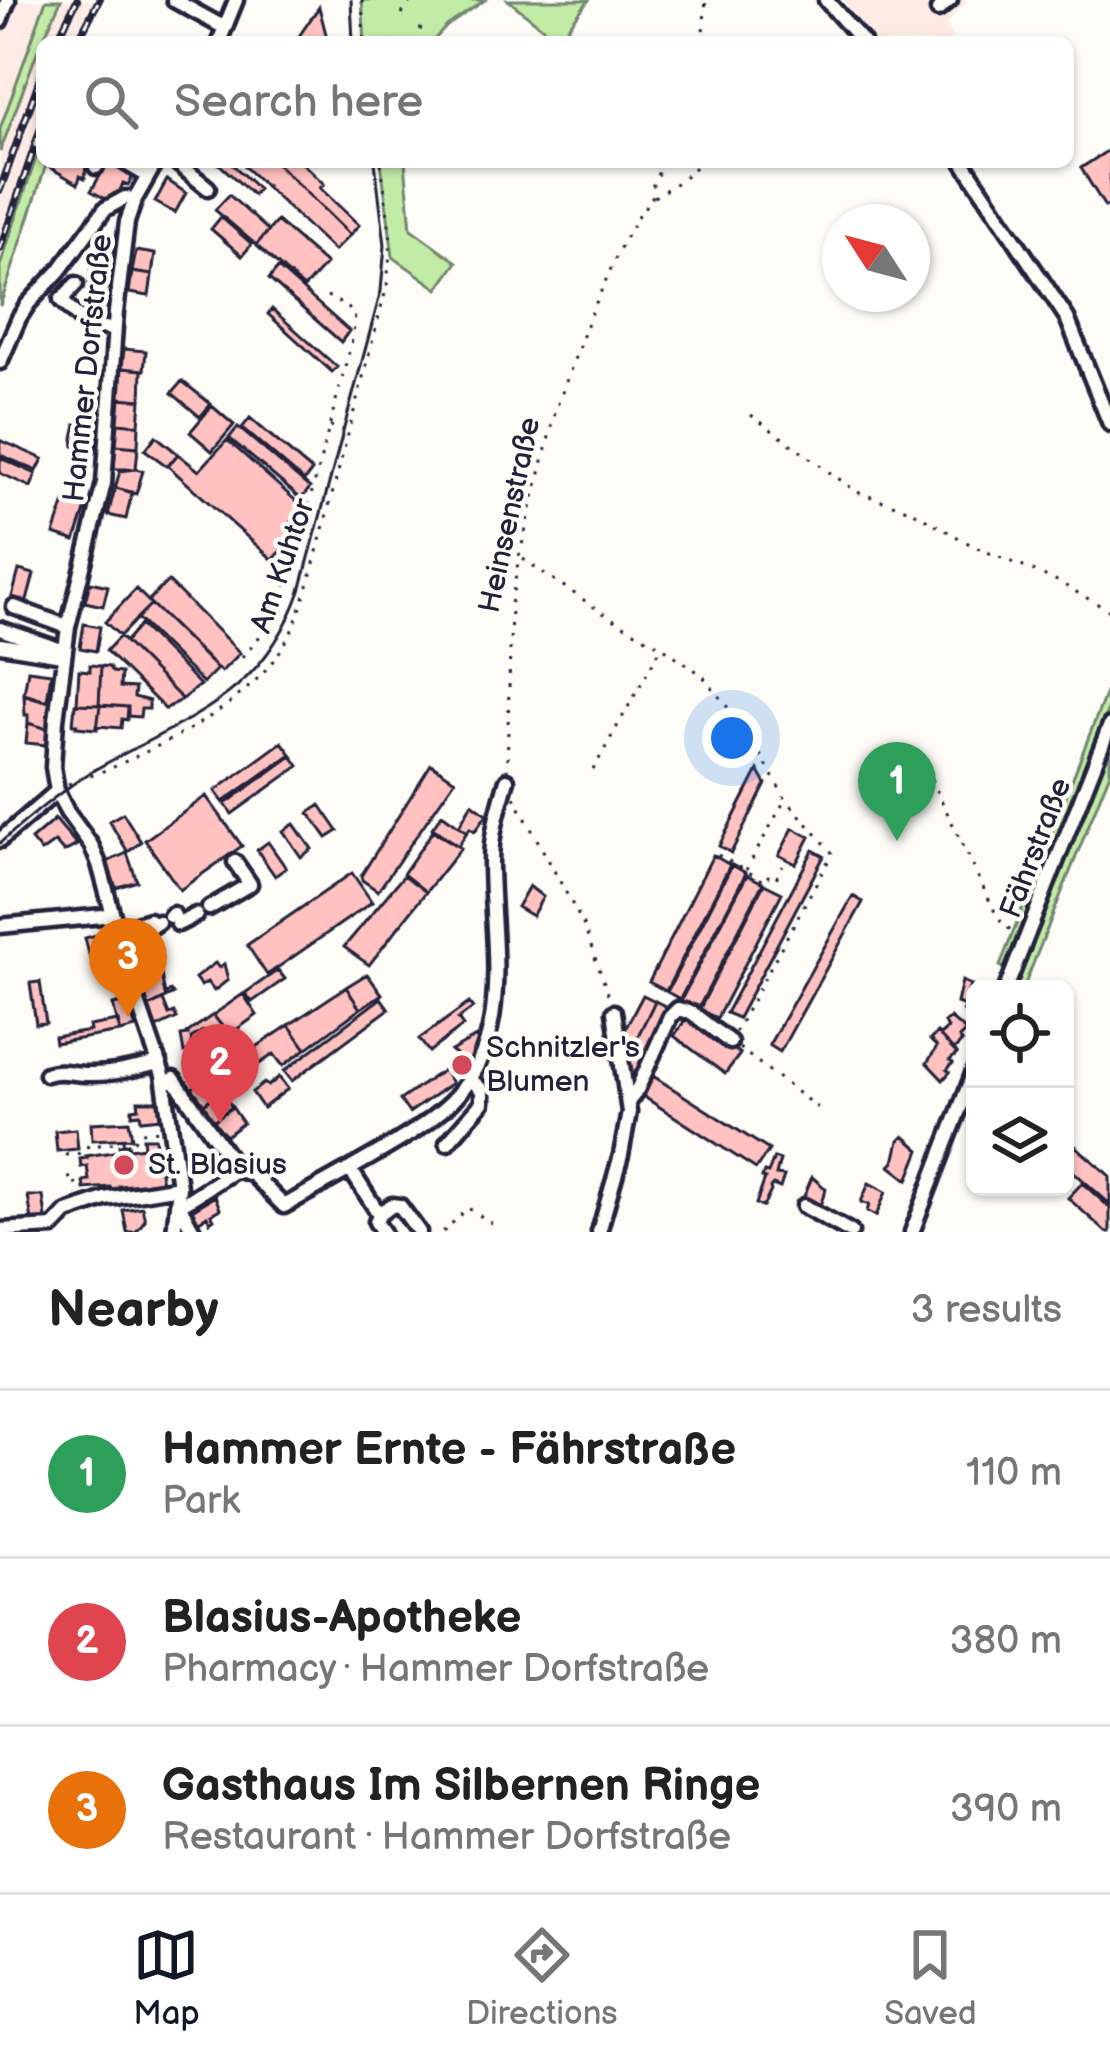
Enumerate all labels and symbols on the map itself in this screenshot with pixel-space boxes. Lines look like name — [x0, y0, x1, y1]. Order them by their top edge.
north arrow — [822, 204, 930, 312]
street label: Hammer Dorfstraße — [56, 232, 120, 504]
street label: Heinsenstraße — [472, 414, 548, 616]
street label: Am Kuhtor — [243, 493, 323, 638]
your location — [702, 708, 762, 768]
pin: 1 — [858, 742, 936, 841]
street label: Fährstraße — [993, 773, 1079, 923]
pin: 3 — [89, 918, 167, 1017]
pin: 2 — [181, 1024, 259, 1123]
place label: Schnitzler's Blumen — [486, 1030, 640, 1100]
marker: Schnitzler's Blumen — [449, 1052, 475, 1078]
place label: St. Blasius — [148, 1147, 287, 1183]
marker: St. Blasius — [111, 1152, 137, 1178]

